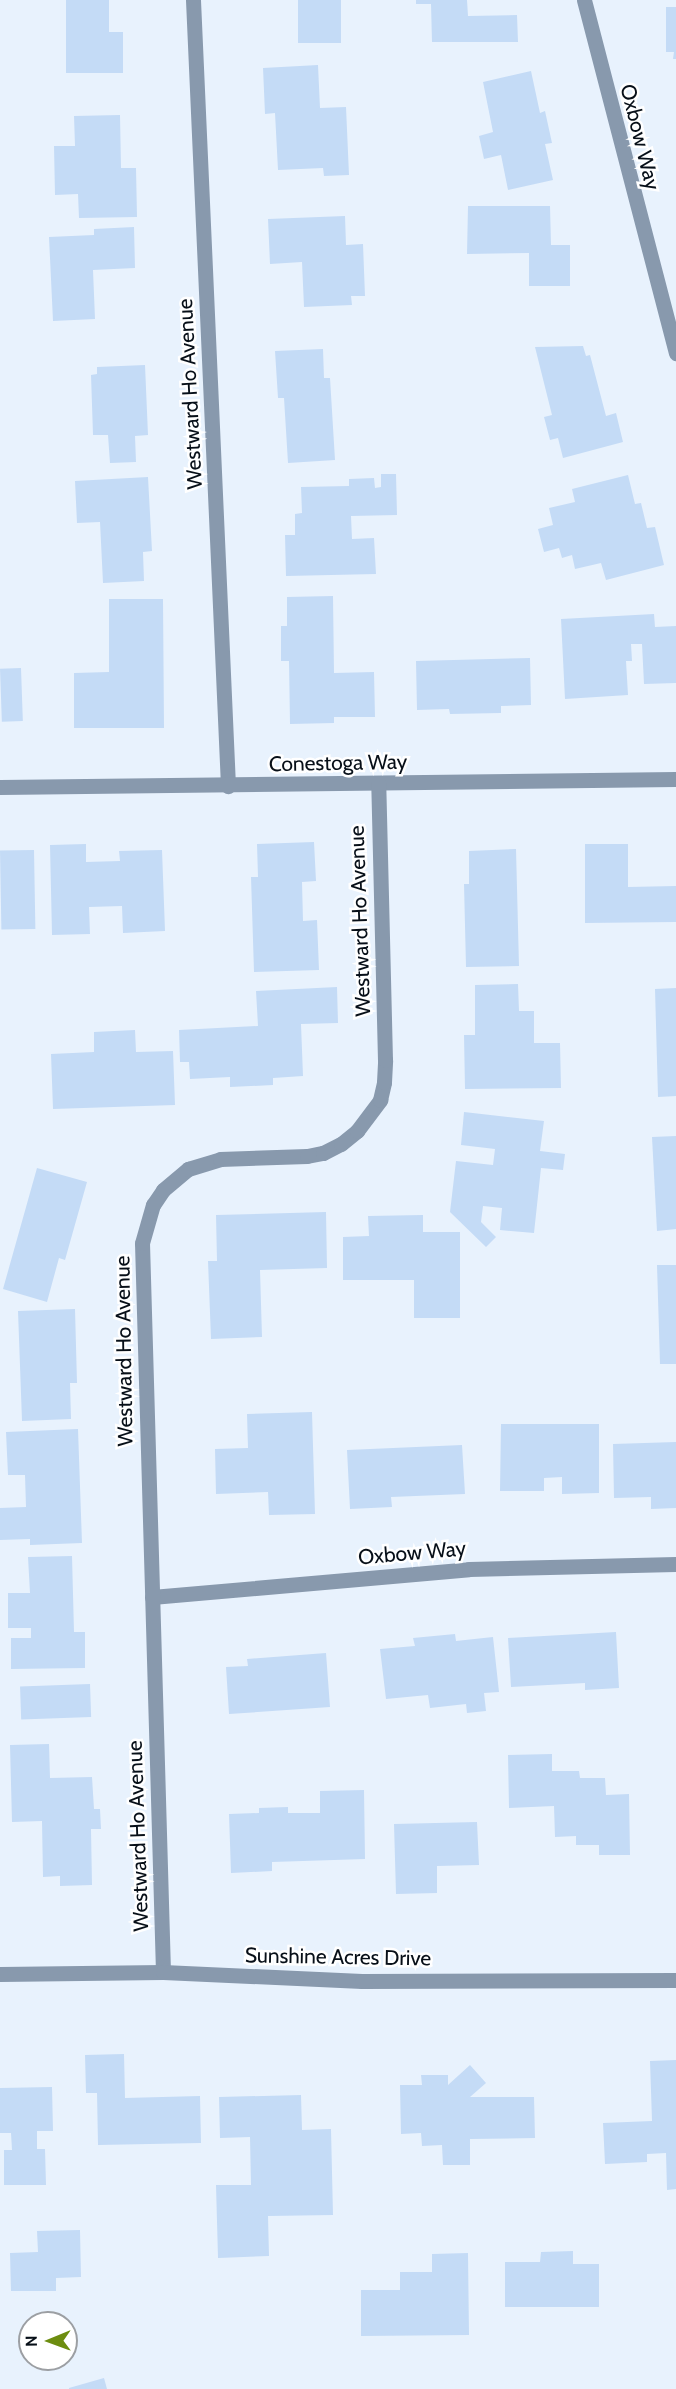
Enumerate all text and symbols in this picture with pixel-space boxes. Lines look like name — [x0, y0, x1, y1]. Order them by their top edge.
street label: Oxbow Way — [615, 81, 665, 193]
street label: Westward Ho Avenue — [172, 298, 208, 490]
street label: Conestoga Way — [269, 749, 407, 777]
street label: Westward Ho Avenue — [344, 825, 376, 1017]
street label: Westward Ho Avenue — [110, 1255, 138, 1447]
street label: Oxbow Way — [357, 1536, 467, 1570]
street label: Westward Ho Avenue — [122, 1740, 154, 1932]
street label: Sunshine Acres Drive — [245, 1943, 431, 1971]
north arrow — [18, 2311, 78, 2371]
text: N — [22, 2335, 41, 2347]

